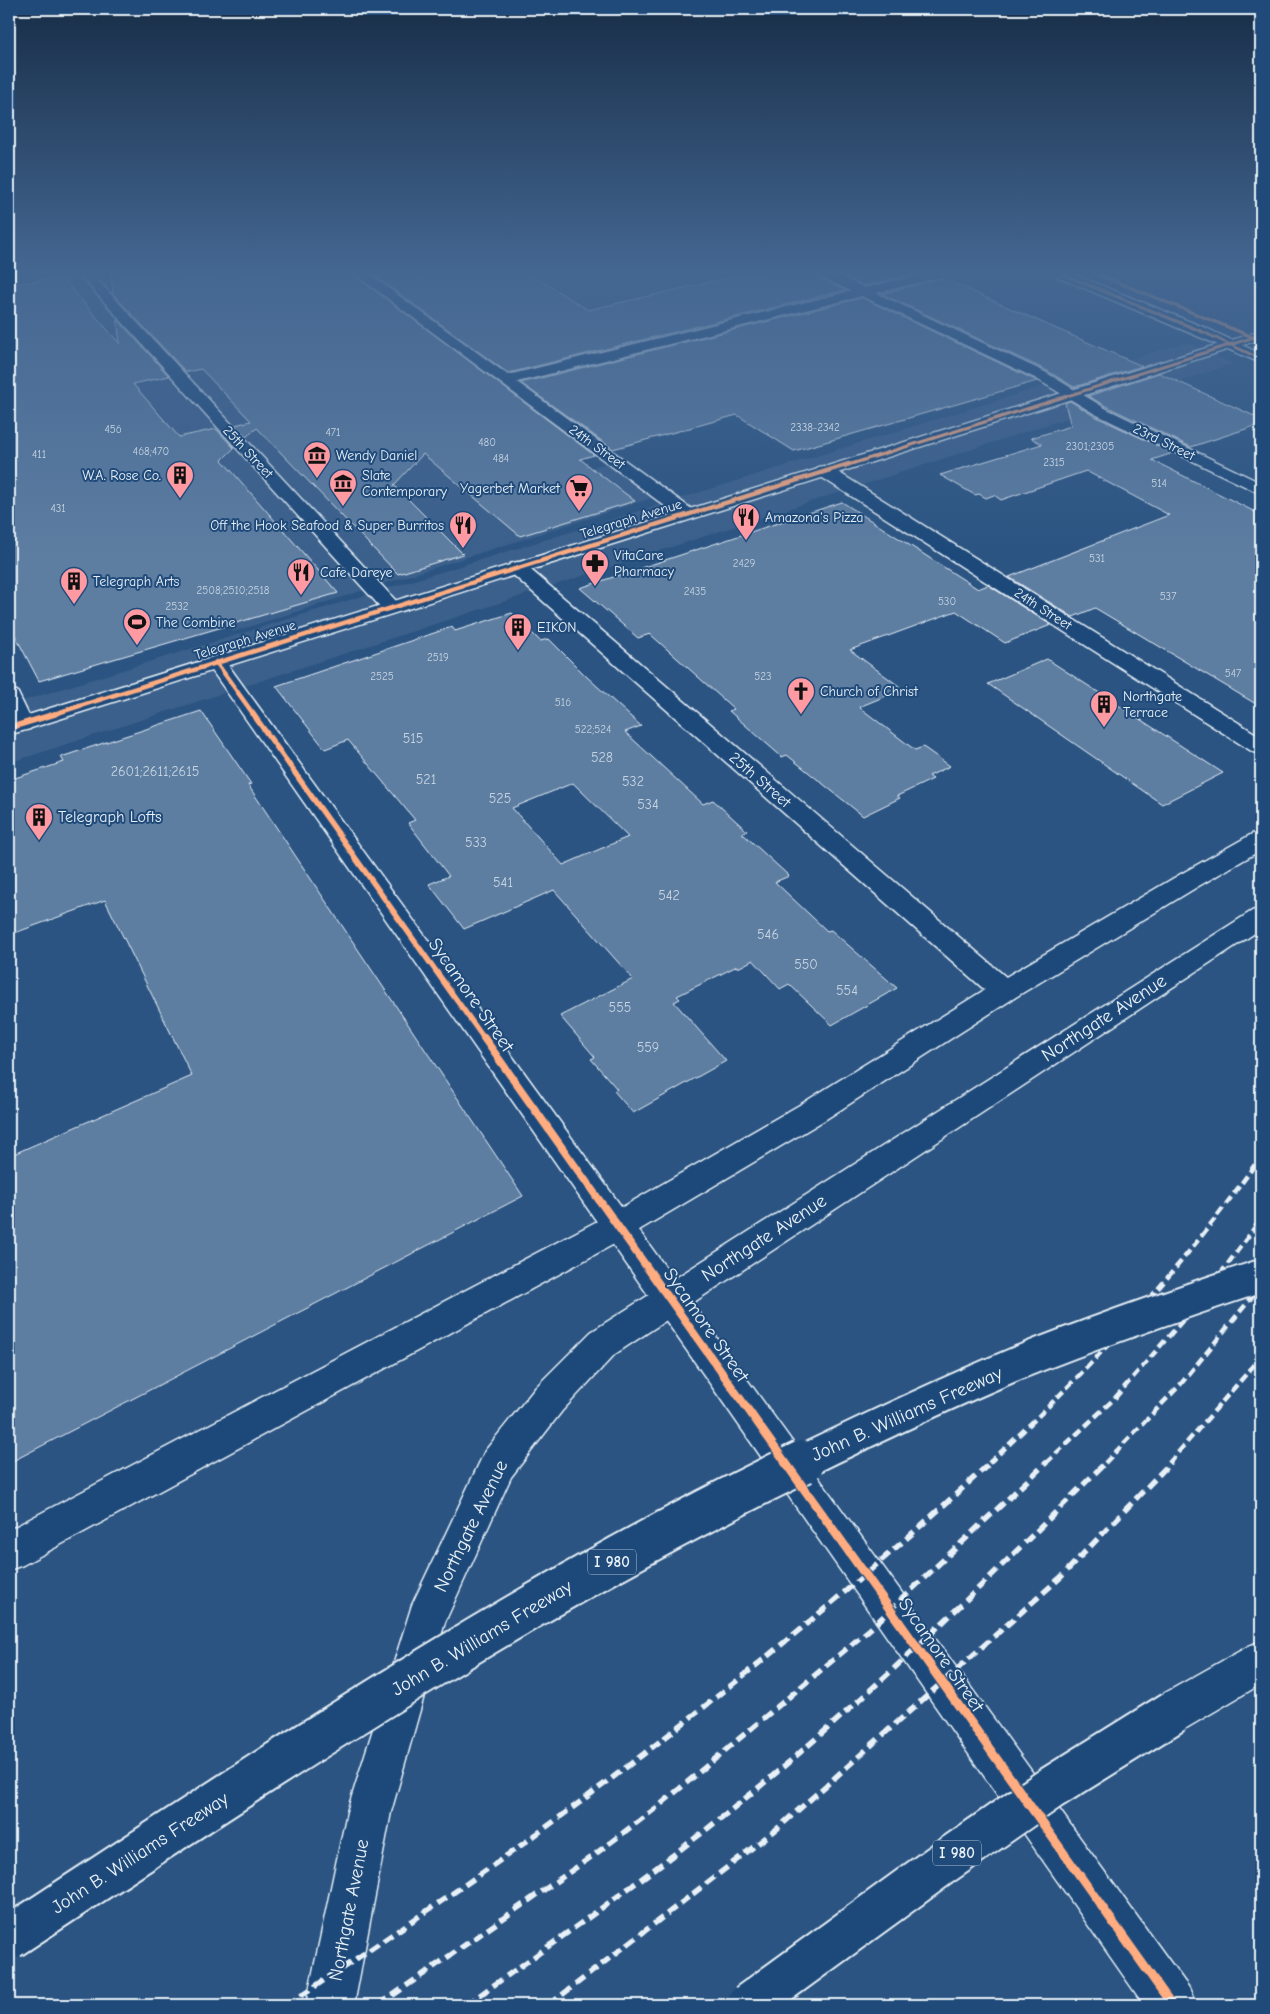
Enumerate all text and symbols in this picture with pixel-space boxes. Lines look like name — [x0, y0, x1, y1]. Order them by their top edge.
street label: 23rd Street — [1130, 420, 1199, 465]
street label: 24th Street — [566, 421, 629, 474]
house number: 2338-2342 — [790, 421, 840, 434]
street label: 25th Street — [219, 422, 277, 483]
house number: 456 — [104, 423, 122, 436]
house number: 471 — [326, 426, 340, 439]
house number: 480 — [478, 436, 496, 449]
museum icon: Wendy Daniel — [302, 440, 332, 479]
house number: 2301;2305 — [1066, 440, 1114, 453]
house number: 468;470 — [133, 445, 169, 458]
place label: Wendy Daniel — [336, 447, 417, 464]
house number: 411 — [32, 448, 46, 461]
house number: 484 — [493, 452, 509, 465]
house number: 2315 — [1043, 456, 1065, 469]
building icon: W.A. Rose Co. — [165, 460, 195, 499]
place label: W.A. Rose Co. — [82, 467, 161, 484]
place label: Slate Contemporary — [362, 467, 448, 500]
museum icon: Slate Contemporary — [328, 468, 358, 507]
supermarket icon: Yagerbet Market — [564, 473, 594, 512]
house number: 514 — [1151, 477, 1167, 490]
place label: Yagerbet Market — [460, 480, 561, 497]
street label: Telegraph Avenue — [578, 495, 684, 543]
house number: 431 — [50, 502, 66, 515]
restaurant icon: Amazona's Pizza — [731, 502, 761, 541]
place label: Amazona's Pizza — [765, 509, 863, 526]
restaurant icon: Off the Hook Seafood & Super Burritos — [448, 510, 478, 549]
place label: Off the Hook Seafood & Super Burritos — [210, 517, 444, 534]
place label: VitaCare Pharmacy — [614, 547, 675, 580]
pharmacy icon: VitaCare Pharmacy — [580, 548, 610, 587]
house number: 531 — [1089, 552, 1105, 565]
restaurant icon: Cafe Dareye — [286, 557, 316, 596]
house number: 2429 — [733, 557, 755, 570]
place label: Cafe Dareye — [320, 564, 393, 581]
building icon: Telegraph Arts — [59, 566, 89, 605]
place label: Telegraph Arts — [93, 573, 180, 590]
house number: 2508;2510;2518 — [197, 584, 270, 597]
street label: 24th Street — [1011, 584, 1076, 634]
house number: 2435 — [684, 585, 706, 598]
house number: 537 — [1160, 590, 1176, 603]
house number: 530 — [938, 595, 956, 608]
house number: 2532 — [165, 600, 189, 613]
sports icon: The Combine — [122, 607, 152, 646]
building icon: EIKON — [503, 612, 533, 651]
place label: The Combine — [156, 614, 236, 631]
street label: Telegraph Avenue — [192, 616, 298, 664]
place label: EIKON — [537, 619, 576, 636]
house number: 2519 — [427, 651, 449, 664]
house number: 547 — [1225, 667, 1241, 680]
house number: 2525 — [370, 670, 394, 683]
house number: 523 — [754, 670, 772, 683]
church icon: Church of Christ — [786, 676, 816, 715]
place label: Church of Christ — [820, 683, 919, 700]
place label: Northgate Terrace — [1123, 688, 1182, 721]
building icon: Northgate Terrace — [1089, 689, 1119, 728]
house number: 516 — [555, 696, 571, 709]
house number: 522;524 — [575, 723, 611, 736]
house number: 515 — [403, 730, 423, 747]
street label: 25th Street — [726, 748, 795, 812]
house number: 528 — [591, 749, 613, 766]
house number: 2601;2611;2615 — [111, 763, 199, 780]
house number: 521 — [416, 771, 436, 788]
house number: 532 — [622, 773, 644, 790]
house number: 525 — [489, 790, 511, 807]
house number: 534 — [637, 796, 659, 813]
building icon: Telegraph Lofts — [24, 802, 54, 841]
place label: Telegraph Lofts — [58, 808, 162, 826]
house number: 533 — [465, 834, 487, 851]
house number: 541 — [493, 874, 513, 891]
house number: 542 — [658, 887, 680, 904]
house number: 546 — [757, 926, 779, 943]
street label: Sycamore Street — [424, 934, 519, 1057]
house number: 550 — [794, 956, 818, 973]
street label: Northgate Avenue — [1038, 970, 1170, 1066]
house number: 554 — [836, 982, 858, 999]
house number: 555 — [609, 999, 631, 1016]
house number: 559 — [637, 1039, 659, 1056]
street label: Northgate Avenue — [698, 1190, 830, 1286]
street label: Sycamore Street — [659, 1264, 754, 1387]
street label: John B. Williams Freeway — [808, 1362, 1006, 1466]
street label: Northgate Avenue — [430, 1456, 512, 1596]
road number: I 980 — [588, 1550, 636, 1574]
street label: John B. Williams Freeway — [388, 1575, 577, 1701]
street label: Sycamore Street — [894, 1594, 989, 1717]
street label: John B. Williams Freeway — [47, 1787, 233, 1918]
street label: Northgate Avenue — [324, 1837, 374, 1983]
road number: I 980 — [933, 1840, 981, 1866]

